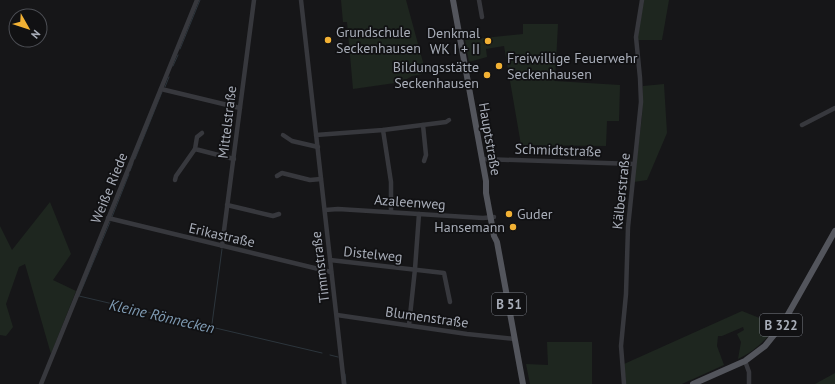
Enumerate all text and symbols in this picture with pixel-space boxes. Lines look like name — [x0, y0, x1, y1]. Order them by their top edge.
north arrow — [8, 8, 48, 48]
place label: Grundschule Seckenhausen — [336, 23, 421, 57]
place label: Denkmal WK I + II — [427, 24, 480, 58]
text: N — [28, 27, 43, 42]
marker: Grundschule Seckenhausen — [323, 35, 333, 45]
marker: Denkmal WK I + II — [483, 36, 493, 46]
place label: Freiwillige Feuerwehr Seckenhausen — [507, 49, 638, 83]
place label: Bildungsstätte Seckenhausen — [393, 58, 479, 92]
marker: Freiwillige Feuerwehr Seckenhausen — [494, 61, 504, 71]
marker: Bildungsstätte Seckenhausen — [482, 70, 492, 80]
street label: Mittelstraße — [214, 85, 240, 159]
street label: Hauptstraße — [475, 101, 505, 177]
street label: Schmidtstraße — [514, 139, 602, 161]
street label: Weiße Riede — [87, 150, 131, 226]
street label: Kälberstraße — [608, 152, 634, 230]
street label: Azaleenweg — [374, 191, 446, 213]
place label: Guder — [517, 205, 553, 223]
marker: Guder — [504, 209, 514, 219]
place label: Hansemann — [434, 218, 505, 236]
street label: Erikastraße — [187, 219, 257, 251]
marker: Hansemann — [508, 222, 518, 232]
street label: Timmstraße — [307, 230, 333, 304]
street label: Distelweg — [343, 242, 403, 266]
road number: B 51 — [492, 293, 526, 315]
water label: Kleine Rönnecken — [107, 295, 217, 337]
street label: Blumenstraße — [384, 302, 470, 332]
road number: B 322 — [760, 314, 802, 336]

